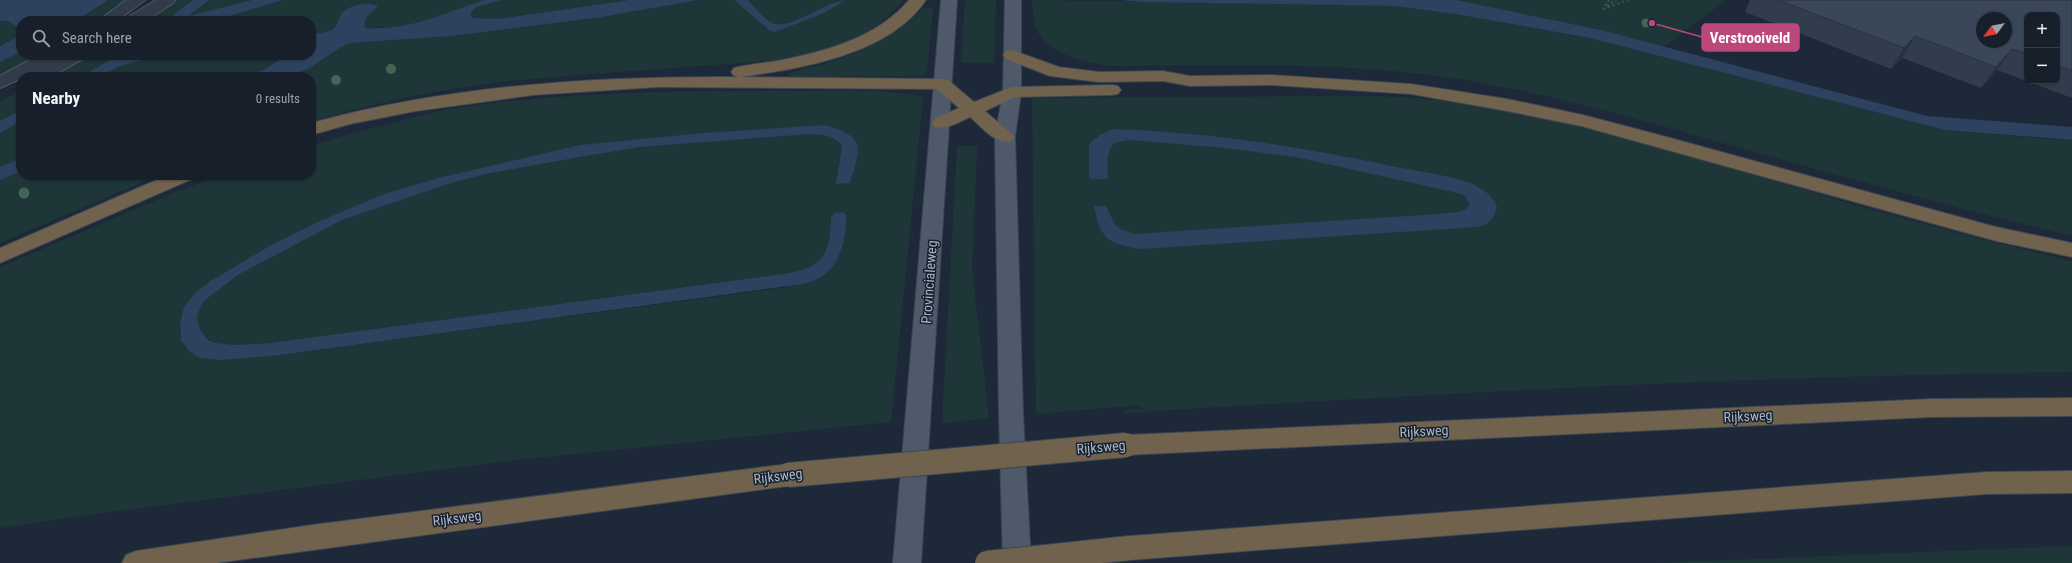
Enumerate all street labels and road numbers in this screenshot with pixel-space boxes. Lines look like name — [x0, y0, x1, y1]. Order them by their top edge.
street label: Provincialeweg — [918, 240, 940, 324]
street label: Rijksweg — [1723, 407, 1773, 425]
street label: Rijksweg — [1399, 422, 1449, 440]
street label: Rijksweg — [1076, 437, 1126, 457]
street label: Rijksweg — [753, 465, 803, 487]
street label: Rijksweg — [432, 507, 482, 529]

